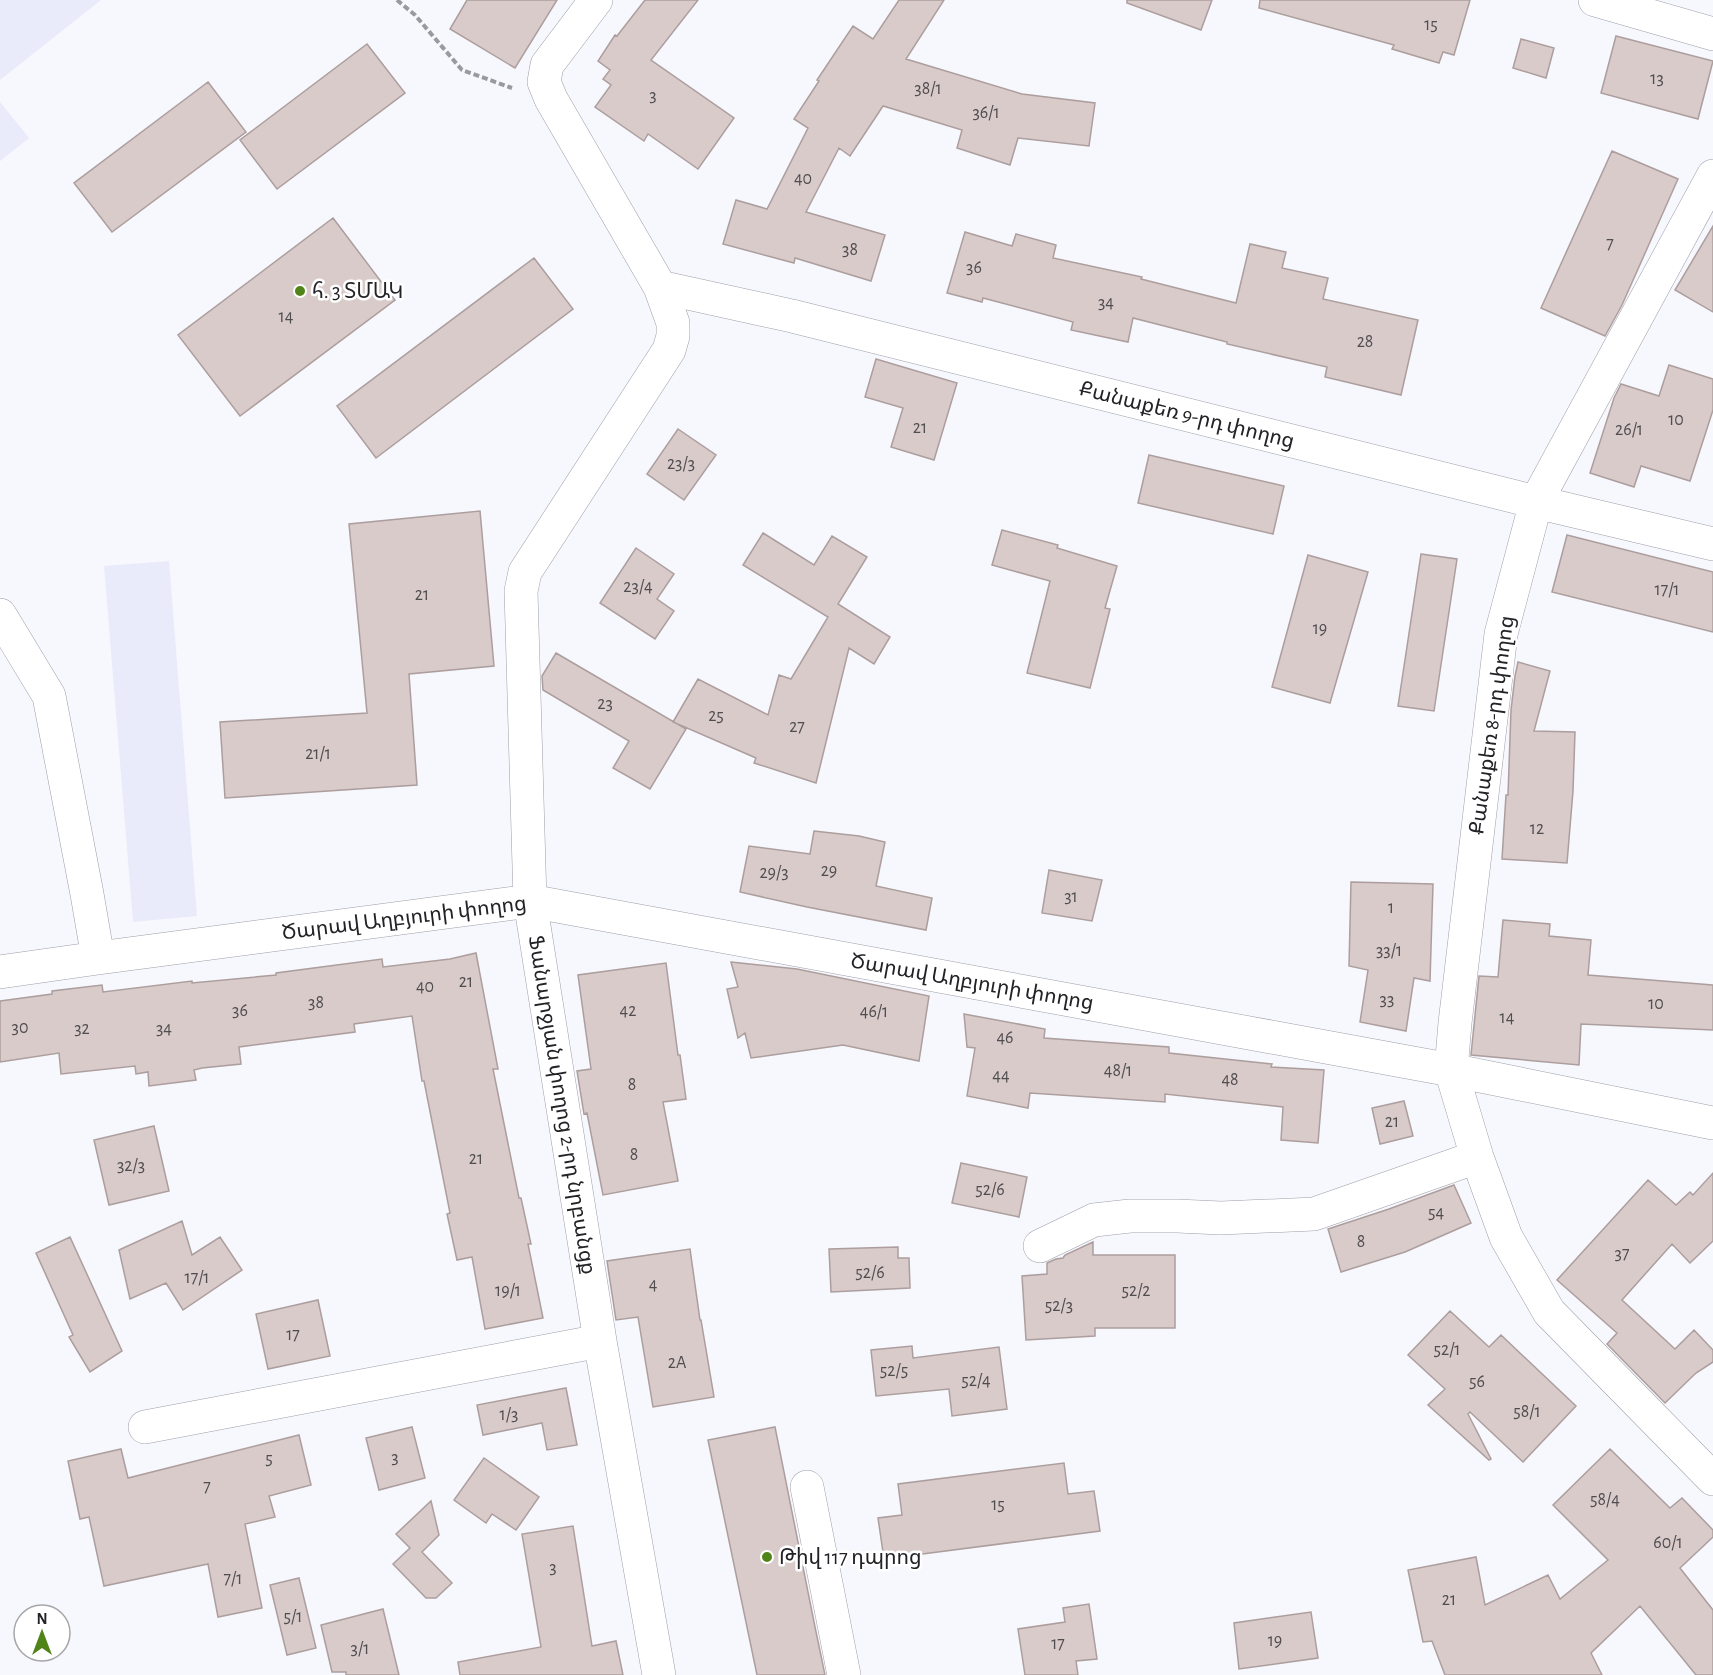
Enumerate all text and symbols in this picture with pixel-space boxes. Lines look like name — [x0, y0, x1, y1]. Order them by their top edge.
house number: 15 — [1424, 16, 1438, 34]
house number: 13 — [1650, 70, 1664, 88]
house number: 38/1 — [914, 80, 942, 98]
house number: 3 — [649, 87, 657, 105]
house number: 36/1 — [972, 104, 1000, 122]
house number: 40 — [794, 170, 812, 188]
house number: 7 — [1606, 235, 1614, 253]
house number: 38 — [842, 241, 858, 259]
house number: 36 — [966, 259, 982, 277]
place label: հ. 3 ՏՄԱԿ — [312, 281, 404, 302]
marker: հ. 3 ՏՄԱԿ — [293, 284, 307, 298]
house number: 34 — [1098, 294, 1114, 312]
house number: 14 — [279, 308, 294, 326]
house number: 28 — [1357, 333, 1373, 351]
street label: Քանաքեռ 9-րդ փողոց — [1077, 378, 1297, 453]
house number: 10 — [1668, 411, 1684, 429]
house number: 21 — [913, 419, 927, 437]
house number: 26/1 — [1615, 421, 1643, 439]
house number: 23/3 — [667, 455, 695, 473]
house number: 23/4 — [623, 578, 653, 596]
house number: 17/1 — [1654, 581, 1680, 599]
house number: 21 — [415, 586, 429, 604]
street label: Քանաքեռ 8-րդ փողոց — [1466, 614, 1519, 836]
house number: 19 — [1313, 620, 1327, 638]
house number: 23 — [597, 695, 613, 713]
house number: 25 — [708, 707, 724, 725]
house number: 27 — [789, 718, 805, 736]
house number: 21/1 — [305, 745, 331, 763]
house number: 12 — [1530, 820, 1544, 838]
house number: 29 — [821, 862, 837, 880]
house number: 29/3 — [759, 864, 789, 882]
house number: 31 — [1064, 888, 1078, 906]
street label: Ծարավ Աղբյուրի փողոց — [280, 893, 528, 944]
house number: 1 — [1388, 899, 1394, 917]
street label: Ֆանարջյան փողոց 2-րդ նրբանցք — [524, 934, 599, 1276]
house number: 33/1 — [1376, 942, 1402, 960]
street label: Ծարավ Աղբյուրի փողոց — [849, 950, 1095, 1015]
house number: 21 — [459, 973, 473, 991]
house number: 40 — [416, 978, 434, 996]
house number: 33 — [1380, 991, 1394, 1009]
house number: 38 — [308, 994, 324, 1012]
house number: 10 — [1648, 995, 1664, 1013]
house number: 36 — [232, 1002, 248, 1020]
house number: 42 — [620, 1002, 636, 1020]
house number: 46/1 — [860, 1003, 888, 1021]
house number: 14 — [1500, 1009, 1515, 1027]
house number: 30 — [12, 1019, 28, 1037]
house number: 32 — [74, 1020, 90, 1038]
house number: 34 — [156, 1020, 172, 1038]
house number: 46 — [996, 1029, 1014, 1047]
house number: 48/1 — [1104, 1062, 1132, 1080]
house number: 44 — [992, 1067, 1010, 1085]
house number: 48 — [1221, 1071, 1239, 1089]
house number: 8 — [628, 1076, 636, 1094]
house number: 21 — [1385, 1113, 1399, 1131]
house number: 8 — [630, 1146, 638, 1164]
house number: 21 — [469, 1150, 483, 1168]
house number: 32/3 — [117, 1157, 145, 1175]
house number: 52/6 — [975, 1181, 1005, 1199]
house number: 54 — [1428, 1204, 1444, 1222]
house number: 8 — [1357, 1233, 1365, 1251]
house number: 37 — [1615, 1245, 1629, 1263]
house number: 52/6 — [855, 1264, 885, 1282]
house number: 17/1 — [184, 1269, 210, 1287]
house number: 4 — [649, 1276, 658, 1294]
house number: 19/1 — [495, 1282, 521, 1300]
house number: 52/2 — [1121, 1282, 1151, 1300]
house number: 52/3 — [1045, 1297, 1073, 1315]
house number: 17 — [286, 1326, 300, 1344]
house number: 52/1 — [1433, 1341, 1461, 1359]
house number: 2A — [668, 1354, 687, 1372]
house number: 52/5 — [880, 1362, 908, 1380]
house number: 52/4 — [961, 1372, 991, 1390]
house number: 56 — [1469, 1373, 1485, 1391]
house number: 58/1 — [1513, 1403, 1541, 1421]
house number: 1/3 — [500, 1406, 518, 1424]
house number: 3 — [391, 1449, 399, 1467]
house number: 5 — [265, 1450, 273, 1468]
house number: 7 — [203, 1478, 211, 1496]
house number: 58/4 — [1590, 1491, 1620, 1509]
house number: 15 — [991, 1496, 1005, 1514]
house number: 60/1 — [1653, 1534, 1683, 1552]
place label: Թիվ 117 դպրոց — [779, 1547, 922, 1569]
marker: Թիվ 117 դպրոց — [760, 1550, 774, 1564]
house number: 3 — [549, 1559, 557, 1577]
house number: 7/1 — [224, 1570, 242, 1588]
house number: 21 — [1442, 1591, 1456, 1609]
north arrow — [12, 1603, 72, 1663]
house number: 5/1 — [284, 1608, 302, 1626]
text: N — [36, 1611, 48, 1627]
house number: 19 — [1268, 1632, 1282, 1650]
house number: 17 — [1051, 1635, 1065, 1653]
house number: 3/1 — [351, 1640, 369, 1658]

